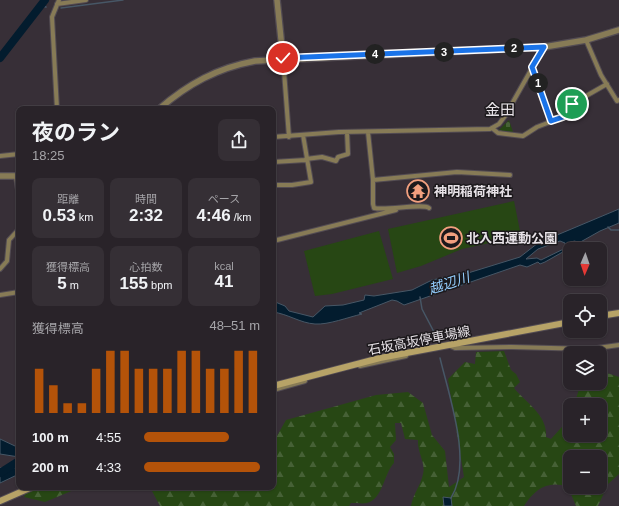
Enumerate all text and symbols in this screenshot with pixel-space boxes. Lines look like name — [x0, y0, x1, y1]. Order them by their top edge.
pin: 2 — [504, 38, 524, 58]
pin — [266, 41, 300, 75]
pin: 3 — [434, 42, 454, 62]
text: 2 — [511, 42, 517, 54]
pin: 4 — [365, 44, 385, 64]
text: 3 — [441, 46, 447, 58]
icon: check — [272, 47, 294, 69]
text: 4 — [372, 48, 378, 60]
pin: 1 — [528, 73, 548, 93]
text: 1 — [535, 77, 541, 89]
pin — [555, 87, 589, 121]
icon: arrive — [561, 93, 583, 115]
district label: 金田 — [485, 101, 515, 118]
button: share — [218, 119, 260, 161]
text: 夜のラン — [32, 120, 120, 145]
text: 18:25 — [32, 148, 65, 163]
temple icon: 神明稲荷神社 — [405, 178, 431, 204]
place label: 神明稲荷神社 — [434, 184, 512, 199]
text: 距離 — [57, 193, 79, 205]
text: 時間 — [135, 193, 157, 205]
text: ペース — [208, 193, 240, 205]
text: 0.53 — [43, 206, 76, 225]
text: 2:32 — [129, 206, 163, 225]
text: 4:46 — [197, 206, 231, 225]
text: km — [76, 211, 93, 223]
text: /km — [231, 211, 251, 223]
sports icon: 北入西運動公園 — [438, 225, 464, 251]
place label: 北入西運動公園 — [466, 231, 557, 246]
north arrow — [563, 242, 607, 286]
map controls — [563, 242, 607, 494]
text: kcal — [214, 260, 234, 272]
text: 獲得標高 — [46, 261, 90, 273]
text: 心拍数 — [130, 261, 163, 273]
water label: 越辺川 — [427, 268, 473, 297]
text: 41 — [215, 272, 233, 291]
text: 5 — [57, 274, 67, 293]
text: 155 — [120, 274, 148, 293]
text: m — [67, 279, 79, 291]
text: bpm — [148, 279, 172, 291]
button: locate — [563, 294, 607, 338]
text: 48–51 m — [209, 318, 260, 333]
text: 獲得標高 — [32, 321, 84, 336]
street label: 石坂高坂停車場線 — [367, 323, 472, 358]
button: layers — [563, 346, 607, 390]
button: + — [563, 398, 607, 442]
text: 100 m — [32, 430, 69, 445]
text: 4:55 — [96, 430, 121, 445]
button: − — [563, 450, 607, 494]
text: 200 m — [32, 460, 69, 475]
text: 4:33 — [96, 460, 121, 475]

